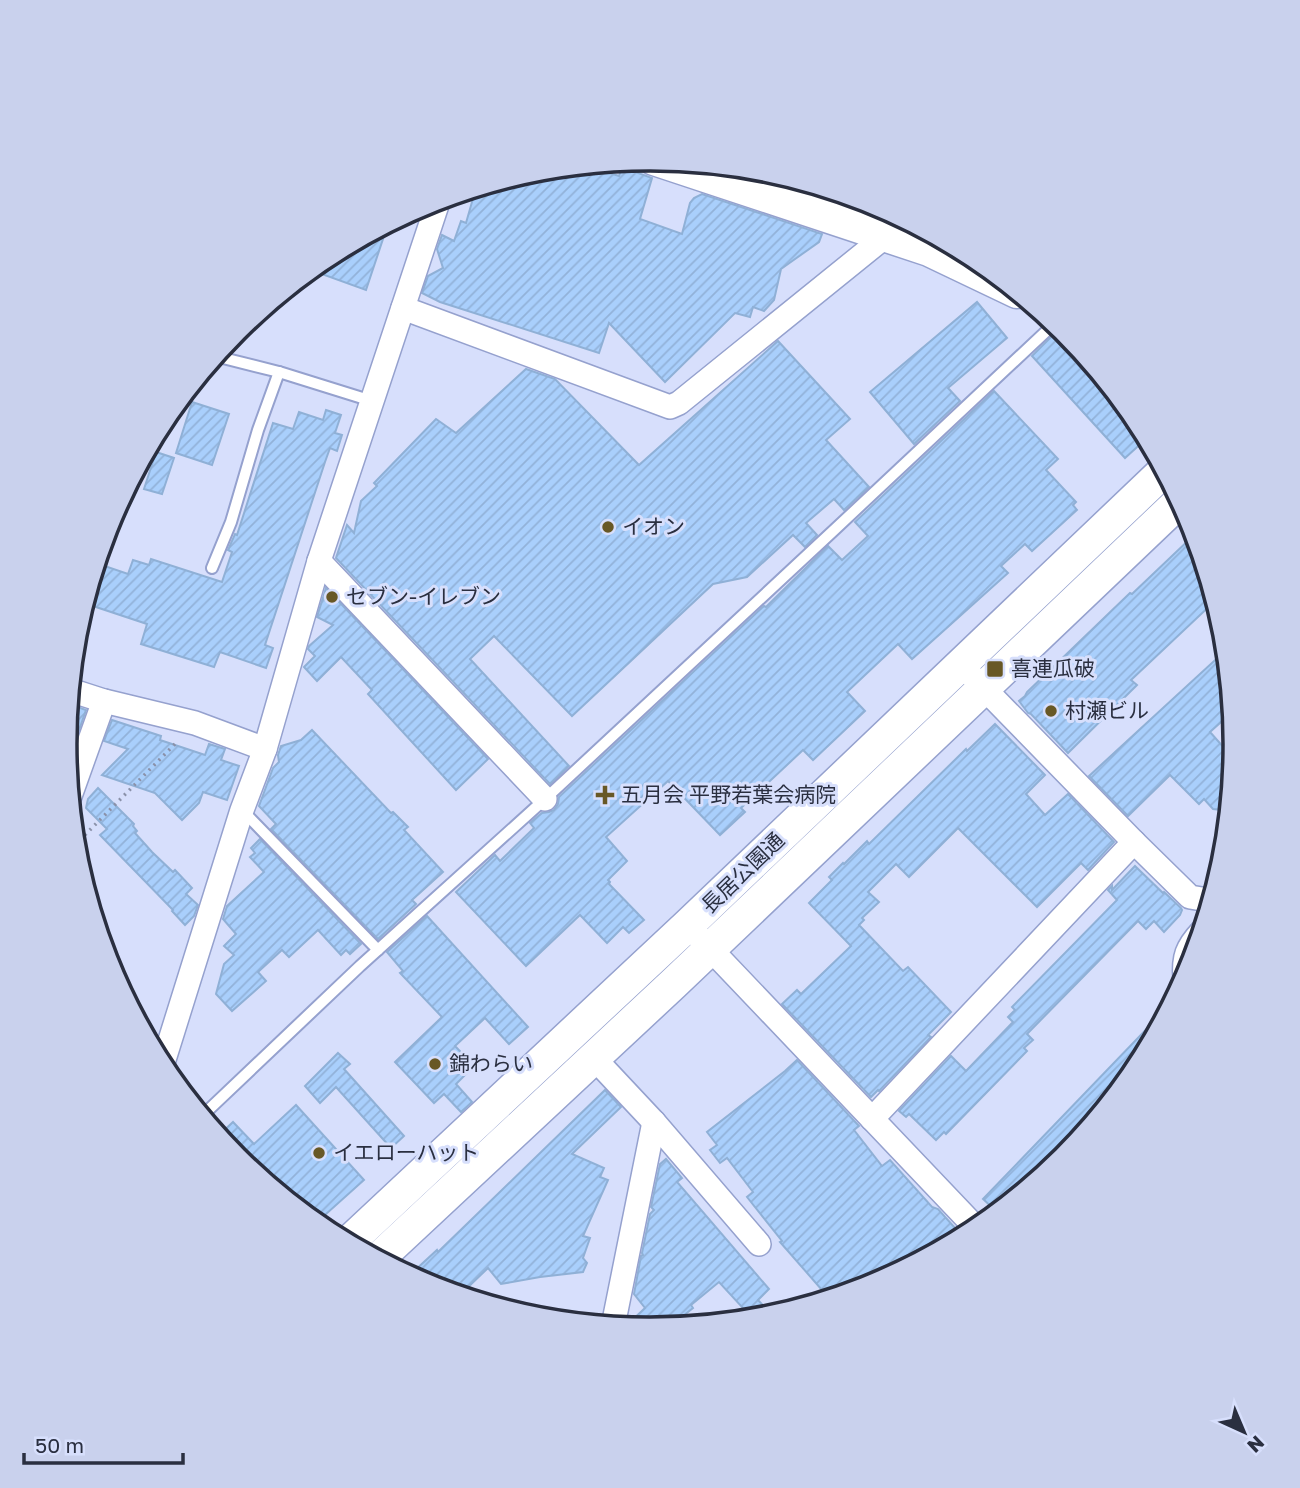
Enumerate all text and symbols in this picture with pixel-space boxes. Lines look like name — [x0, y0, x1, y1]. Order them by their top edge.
place label: イオン — [622, 513, 685, 539]
marker: イオン — [600, 519, 616, 535]
place label: セブン-イレブン — [346, 583, 501, 609]
marker: セブン-イレブン — [324, 589, 340, 605]
place label: 喜連瓜破 — [1011, 655, 1095, 681]
marker: 喜連瓜破 — [985, 659, 1005, 679]
place label: 村瀬ビル — [1065, 697, 1149, 723]
marker: 村瀬ビル — [1043, 703, 1059, 719]
place label: 五月会 平野若葉会病院 — [621, 781, 836, 807]
marker: 五月会 平野若葉会病院 — [595, 785, 615, 805]
street label: 長居公園通 — [696, 826, 789, 918]
place label: 錦わらい — [449, 1050, 533, 1076]
marker: 錦わらい — [427, 1056, 443, 1072]
place label: イエローハット — [333, 1139, 479, 1165]
marker: イエローハット — [311, 1145, 327, 1161]
north arrow — [1209, 1397, 1279, 1467]
scale bar — [24, 1422, 184, 1466]
text: N — [1243, 1431, 1269, 1458]
text: 50 m — [35, 1432, 84, 1458]

